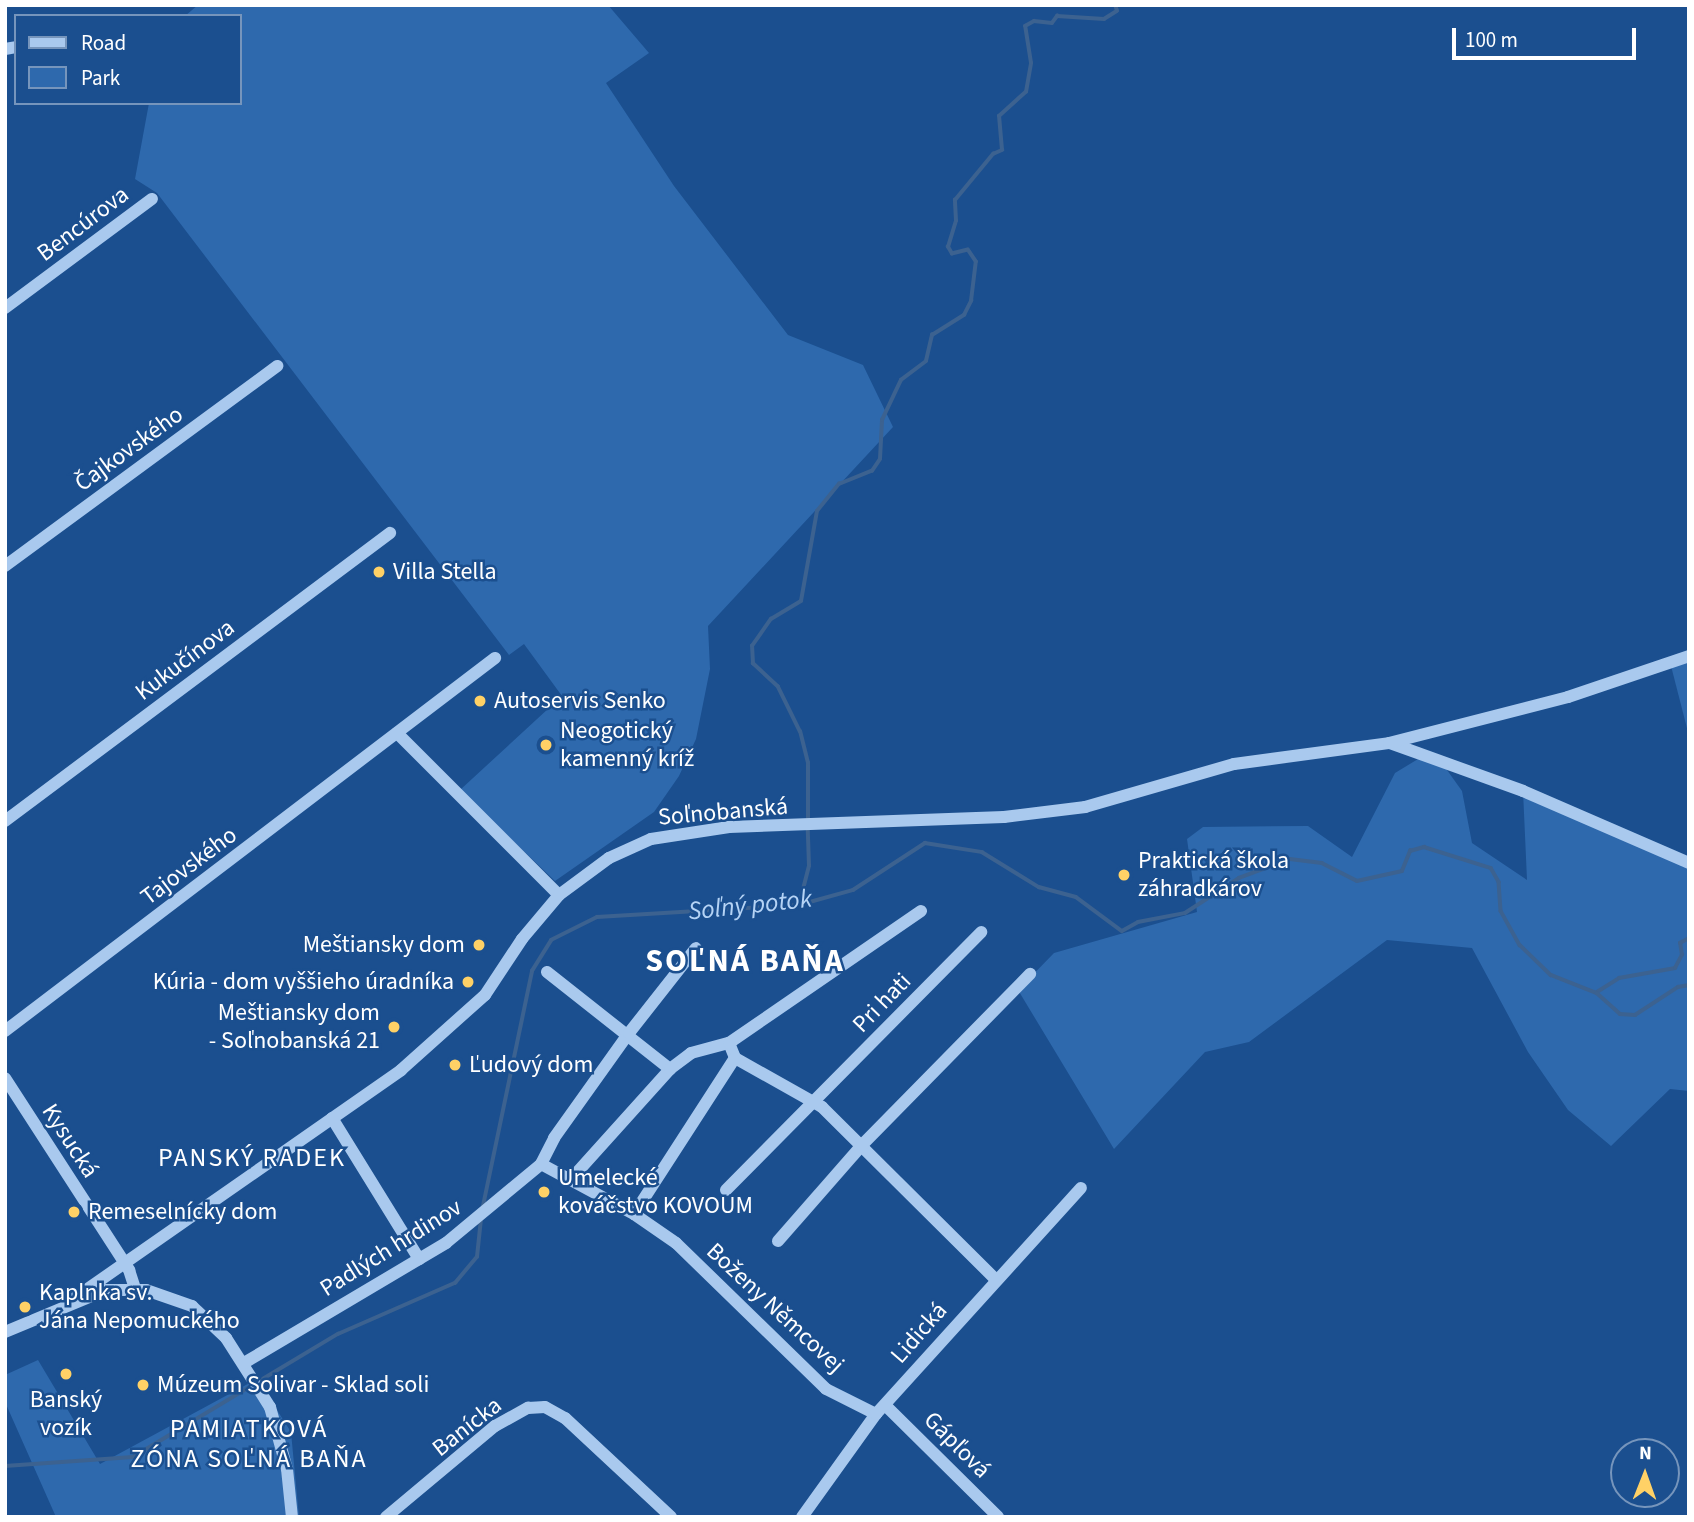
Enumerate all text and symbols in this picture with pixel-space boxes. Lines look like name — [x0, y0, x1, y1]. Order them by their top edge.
legend — [14, 14, 242, 105]
scale bar — [1456, 14, 1640, 58]
text: 100 m — [1465, 25, 1518, 55]
text: Road — [81, 28, 126, 58]
text: Park — [81, 63, 120, 93]
street label: Bencúrova — [32, 180, 134, 268]
street label: Čajkovského — [69, 400, 189, 498]
place label: Villa Stella — [393, 558, 497, 586]
marker: Villa Stella — [371, 564, 387, 580]
street label: Kukučínova — [130, 613, 240, 707]
place label: Autoservis Senko — [494, 687, 666, 715]
marker: Autoservis Senko — [472, 693, 488, 709]
place label: Neogotický kamenný kríž — [560, 717, 694, 773]
marker: Neogotický kamenný kríž — [538, 737, 554, 753]
street label: Soľnobanská — [657, 792, 789, 832]
street label: Tajovského — [135, 821, 243, 911]
place label: Praktická škola záhradkárov — [1138, 847, 1289, 903]
marker: Praktická škola záhradkárov — [1116, 867, 1132, 883]
water label: Soľný potok — [687, 883, 813, 927]
place label: Meštiansky dom — [303, 931, 465, 959]
marker: Meštiansky dom — [471, 937, 487, 953]
district label: SOĽNÁ BAŇA — [646, 942, 844, 980]
street label: Pri hati — [847, 967, 917, 1039]
place label: Kúria - dom vyššieho úradníka — [153, 968, 454, 996]
marker: Kúria - dom vyššieho úradníka — [460, 974, 476, 990]
place label: Meštiansky dom - Soľnobanská 21 — [209, 999, 380, 1055]
marker: Meštiansky dom - Soľnobanská 21 — [386, 1019, 402, 1035]
place label: Ľudový dom — [469, 1051, 593, 1079]
marker: Ľudový dom — [447, 1057, 463, 1073]
street label: Kysucká — [35, 1099, 105, 1183]
district label: PANSKÝ RADEK — [159, 1142, 345, 1174]
place label: Umelecké kováčstvo KOVOUM — [558, 1164, 753, 1220]
marker: Umelecké kováčstvo KOVOUM — [536, 1184, 552, 1200]
street label: Padlých hrdinov — [315, 1193, 467, 1303]
place label: Remeselnícky dom — [88, 1198, 277, 1226]
marker: Remeselnícky dom — [66, 1204, 82, 1220]
street label: Boženy Němcovej — [700, 1237, 850, 1379]
place label: Kaplnka sv. Jána Nepomuckého — [39, 1279, 240, 1335]
street label: Lidická — [885, 1297, 953, 1369]
marker: Kaplnka sv. Jána Nepomuckého — [17, 1299, 33, 1315]
marker: Banský vozík — [58, 1366, 74, 1382]
place label: Múzeum Solivar - Sklad soli — [157, 1371, 429, 1399]
marker: Múzeum Solivar - Sklad soli — [135, 1377, 151, 1393]
place label: Banský vozík — [30, 1386, 102, 1442]
street label: Banícka — [427, 1391, 507, 1463]
street label: Gápľová — [918, 1406, 996, 1484]
district label: PAMIATKOVÁ ZÓNA SOĽNÁ BAŇA — [132, 1413, 366, 1474]
north arrow — [1610, 1438, 1680, 1508]
text: N — [1639, 1440, 1652, 1467]

